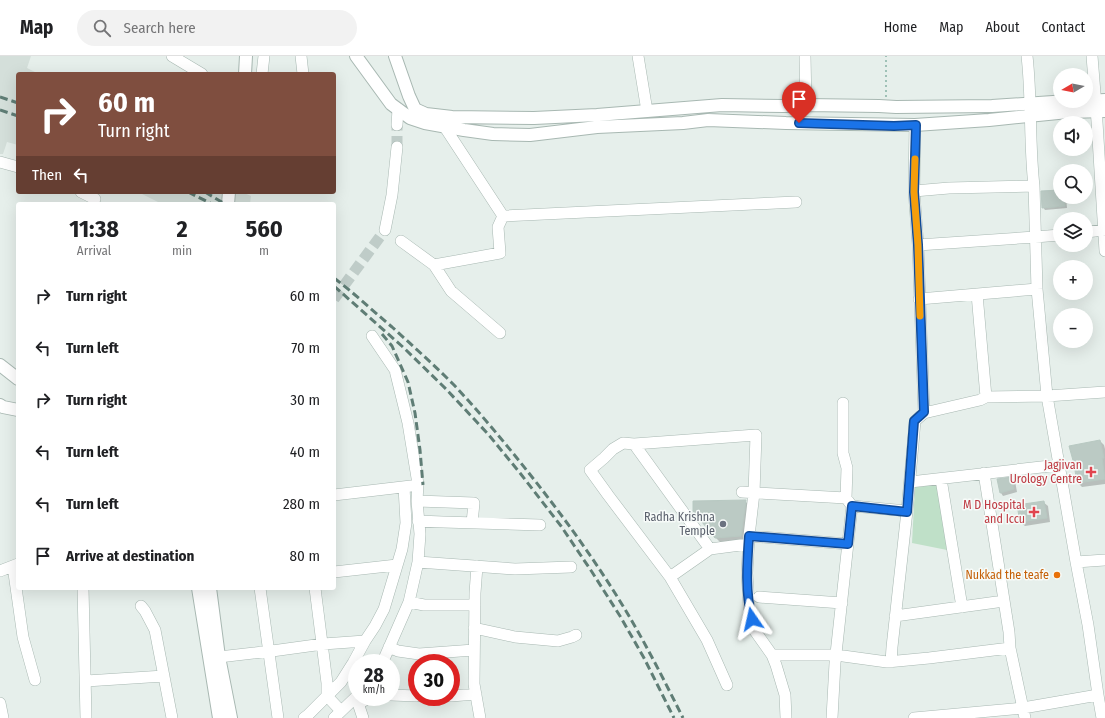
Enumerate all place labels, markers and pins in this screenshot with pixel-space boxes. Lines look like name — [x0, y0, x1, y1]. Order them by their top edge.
pin — [782, 82, 816, 123]
place label: Jagjivan Urology Centre — [1010, 458, 1082, 486]
marker: Jagjivan Urology Centre — [1085, 466, 1097, 478]
place label: M D Hospital and Iccu — [963, 498, 1025, 526]
marker: M D Hospital and Iccu — [1028, 506, 1040, 518]
place label: Radha Krishna Temple — [644, 510, 715, 538]
marker: Radha Krishna Temple — [718, 519, 728, 529]
place label: Nukkad the teafe — [965, 568, 1049, 582]
marker: Nukkad the teafe — [1052, 570, 1062, 580]

